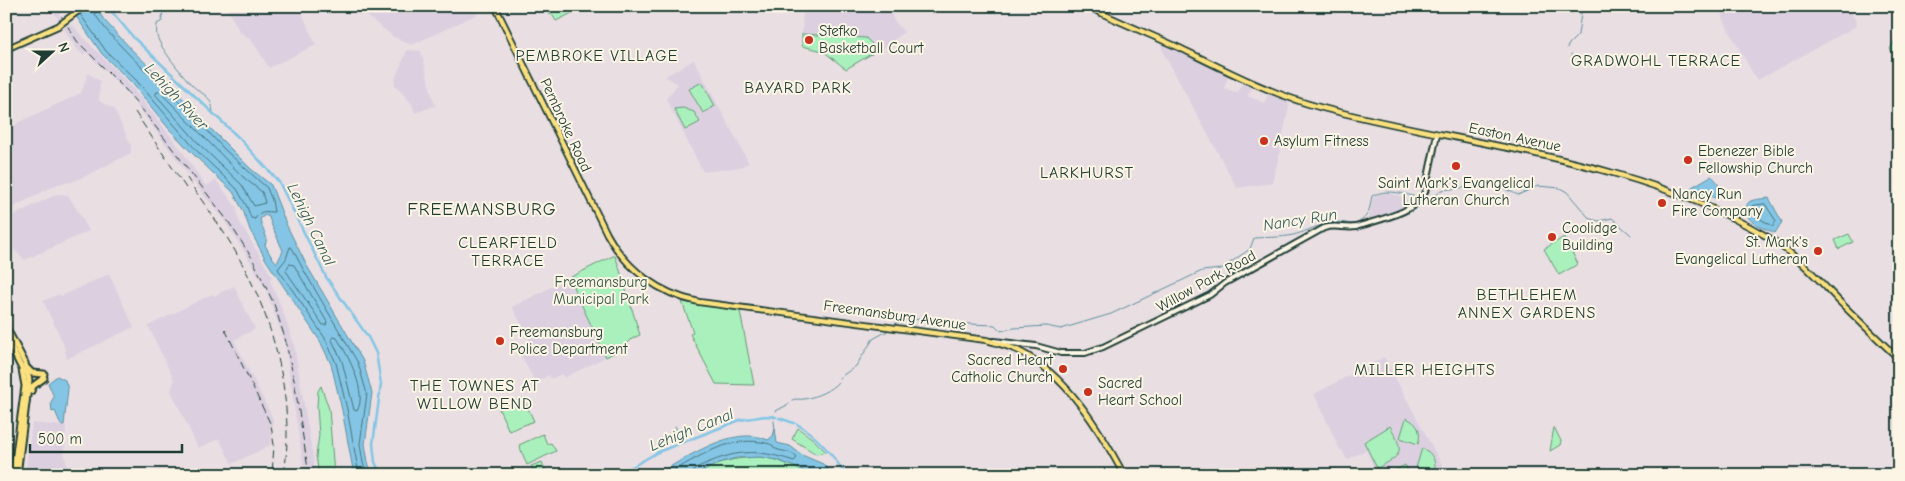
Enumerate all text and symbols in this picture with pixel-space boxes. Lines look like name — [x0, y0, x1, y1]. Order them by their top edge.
place label: Stefko Basketball Court — [819, 22, 924, 57]
north arrow — [28, 28, 78, 78]
marker: Stefko Basketball Court — [803, 34, 815, 46]
text: N — [54, 40, 73, 55]
district label: PEMBROKE VILLAGE — [516, 47, 678, 65]
district label: GRADWOHL TERRACE — [1571, 52, 1741, 70]
water label: Lehigh River — [141, 60, 212, 134]
street label: Pembroke Road — [536, 75, 596, 175]
district label: BAYARD PARK — [744, 79, 852, 97]
street label: Easton Avenue — [1467, 118, 1563, 156]
place label: Asylum Fitness — [1274, 132, 1369, 150]
marker: Asylum Fitness — [1258, 135, 1270, 147]
place label: Ebenezer Bible Fellowship Church — [1698, 142, 1813, 177]
marker: Ebenezer Bible Fellowship Church — [1682, 154, 1694, 166]
marker: Saint Mark's Evangelical Lutheran Church — [1450, 160, 1462, 172]
district label: LARKHURST — [1040, 164, 1134, 182]
place label: Saint Mark's Evangelical Lutheran Church — [1378, 174, 1534, 209]
water label: Lehigh Canal — [283, 180, 339, 269]
place label: Nancy Run Fire Company — [1672, 185, 1763, 220]
marker: Nancy Run Fire Company — [1656, 197, 1668, 209]
district label: FREEMANSBURG — [407, 199, 557, 220]
water label: Nancy Run — [1262, 205, 1339, 235]
place label: Coolidge Building — [1562, 219, 1618, 254]
marker: Coolidge Building — [1546, 231, 1558, 243]
place label: St. Mark's Evangelical Lutheran — [1675, 233, 1808, 268]
district label: CLEARFIELD TERRACE — [458, 234, 558, 270]
marker: St. Mark's Evangelical Lutheran — [1812, 245, 1824, 257]
street label: Willow Park Road — [1153, 246, 1259, 316]
park label: Freemansburg Municipal Park — [553, 273, 649, 308]
district label: BETHLEHEM ANNEX GARDENS — [1458, 286, 1596, 322]
street label: Freemansburg Avenue — [823, 296, 968, 334]
place label: Freemansburg Police Department — [510, 323, 628, 358]
marker: Freemansburg Police Department — [494, 335, 506, 347]
place label: Sacred Heart Catholic Church — [951, 351, 1054, 386]
district label: MILLER HEIGHTS — [1354, 361, 1496, 379]
marker: Sacred Heart Catholic Church — [1057, 363, 1069, 375]
place label: Sacred Heart School — [1098, 374, 1182, 409]
district label: THE TOWNES AT WILLOW BEND — [410, 377, 540, 413]
marker: Sacred Heart School — [1082, 386, 1094, 398]
water label: Lehigh Canal — [647, 405, 737, 455]
scale bar — [30, 421, 182, 453]
text: 500 m — [38, 430, 82, 448]

